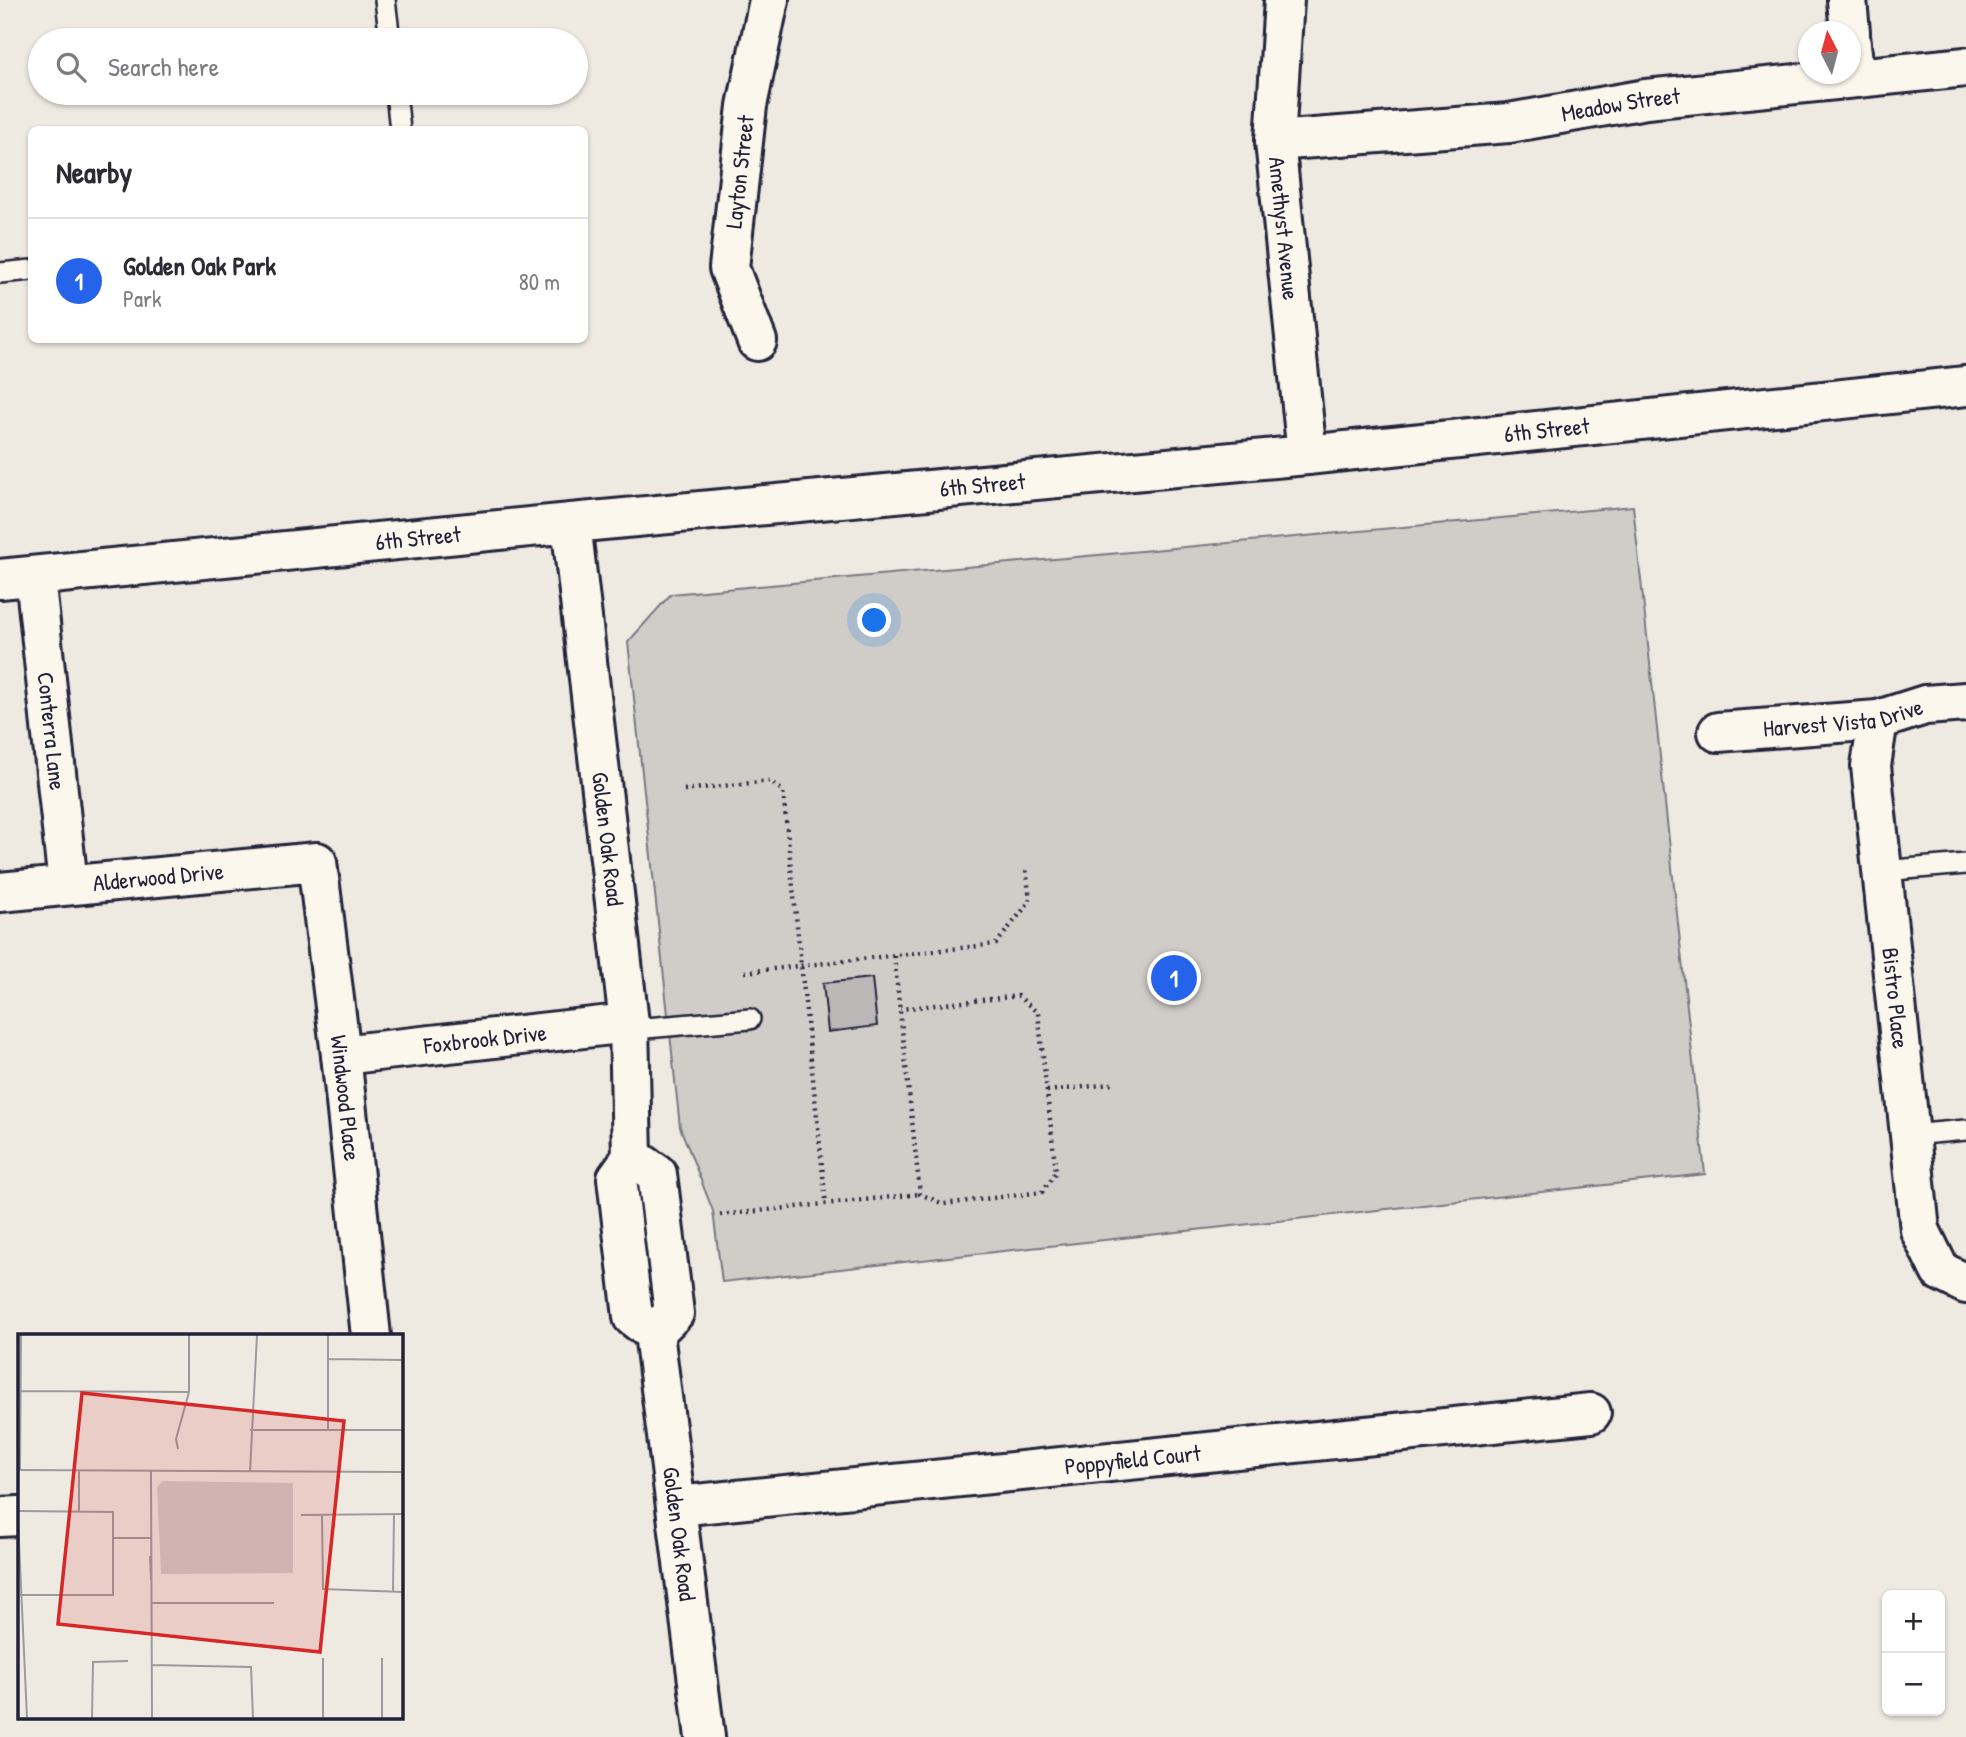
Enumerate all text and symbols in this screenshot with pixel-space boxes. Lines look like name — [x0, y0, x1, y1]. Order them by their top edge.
north arrow — [1798, 21, 1861, 84]
search box — [28, 28, 588, 105]
icon: search — [52, 48, 90, 86]
text: Search here — [108, 49, 219, 84]
street label: Meadow Street — [1559, 80, 1682, 129]
street label: Layton Street — [718, 112, 761, 230]
text: Nearby — [56, 152, 132, 192]
street label: Amethyst Avenue — [1262, 155, 1307, 301]
text: Golden Oak Park — [123, 248, 276, 283]
text: 1 — [75, 266, 83, 297]
text: 80 m — [519, 266, 560, 297]
text: Park — [123, 283, 161, 314]
street label: 6th Street — [1503, 409, 1592, 449]
street label: 6th Street — [938, 465, 1028, 504]
street label: 6th Street — [374, 518, 463, 557]
your location — [857, 603, 891, 637]
street label: Conterra Lane — [30, 670, 74, 792]
street label: Harvest Vista Drive — [1762, 691, 1927, 744]
street label: Golden Oak Road — [585, 770, 631, 908]
street label: Alderwood Drive — [91, 855, 225, 898]
street label: Bistro Place — [1875, 946, 1917, 1050]
pin: 1 — [1151, 952, 1197, 1004]
street label: Foxbrook Drive — [421, 1016, 548, 1061]
street label: Windwood Place — [324, 1033, 368, 1162]
inset map — [18, 1334, 402, 1720]
street label: Poppyfield Court — [1063, 1437, 1203, 1481]
street label: Golden Oak Road — [656, 1465, 704, 1603]
map controls — [1882, 1590, 1945, 1716]
button: + — [1882, 1590, 1945, 1653]
button: − — [1882, 1653, 1945, 1716]

